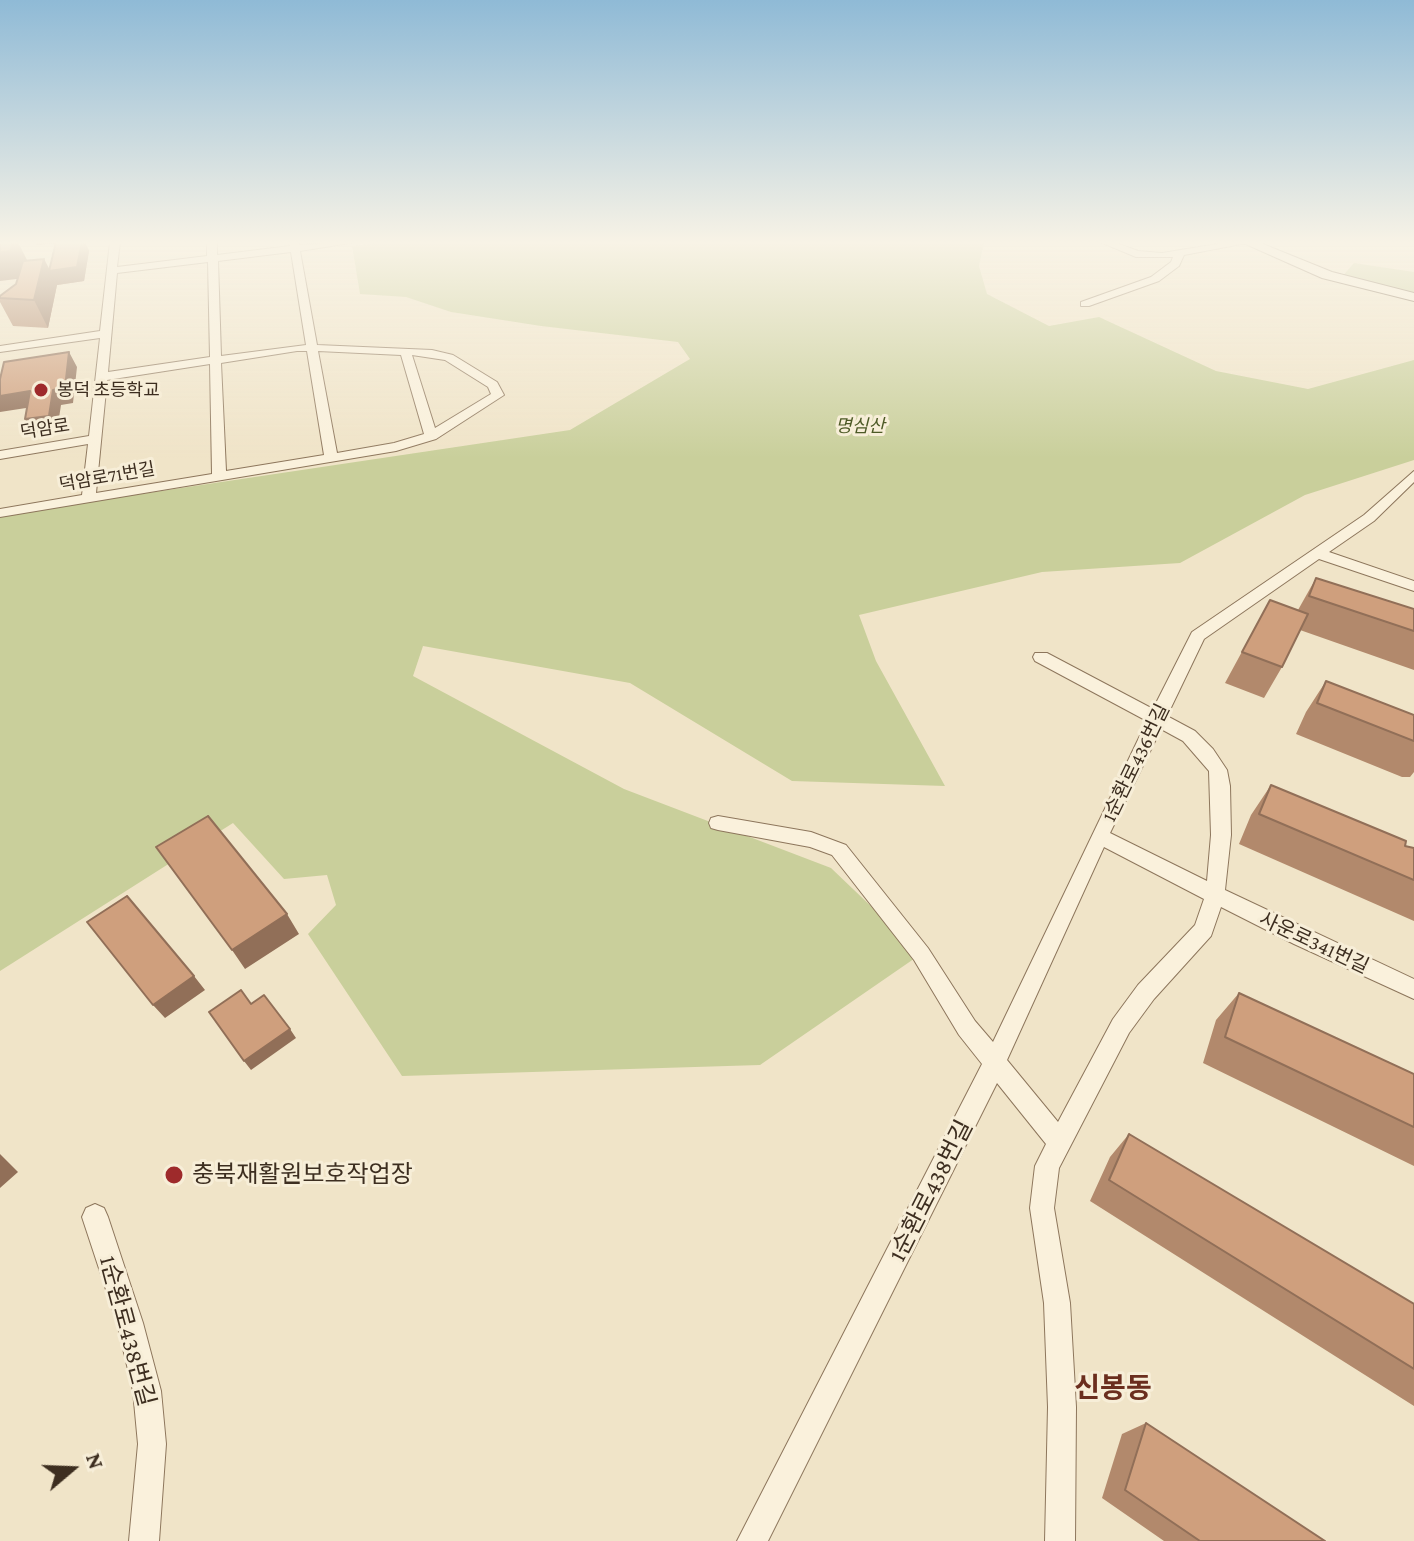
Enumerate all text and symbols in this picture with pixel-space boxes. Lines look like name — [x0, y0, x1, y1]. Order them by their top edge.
place label: 봉덕 초등학교 — [57, 379, 160, 401]
marker: 봉덕 초등학교 — [32, 381, 50, 399]
street label: 덕암로 — [19, 414, 71, 444]
park label: 명심산 — [835, 415, 885, 437]
street label: 덕암로71번길 — [57, 458, 157, 496]
street label: 1순환로436번길 — [1097, 700, 1175, 826]
street label: 사운로341번길 — [1255, 907, 1373, 979]
street label: 1순환로438번길 — [883, 1116, 979, 1266]
place label: 충북재활원보호작업장 — [192, 1161, 413, 1189]
marker: 충북재활원보호작업장 — [163, 1164, 185, 1186]
street label: 1순환로438번길 — [93, 1253, 161, 1409]
district label: 신봉동 — [1074, 1371, 1152, 1405]
north arrow — [32, 1429, 112, 1509]
text: N — [81, 1450, 109, 1472]

